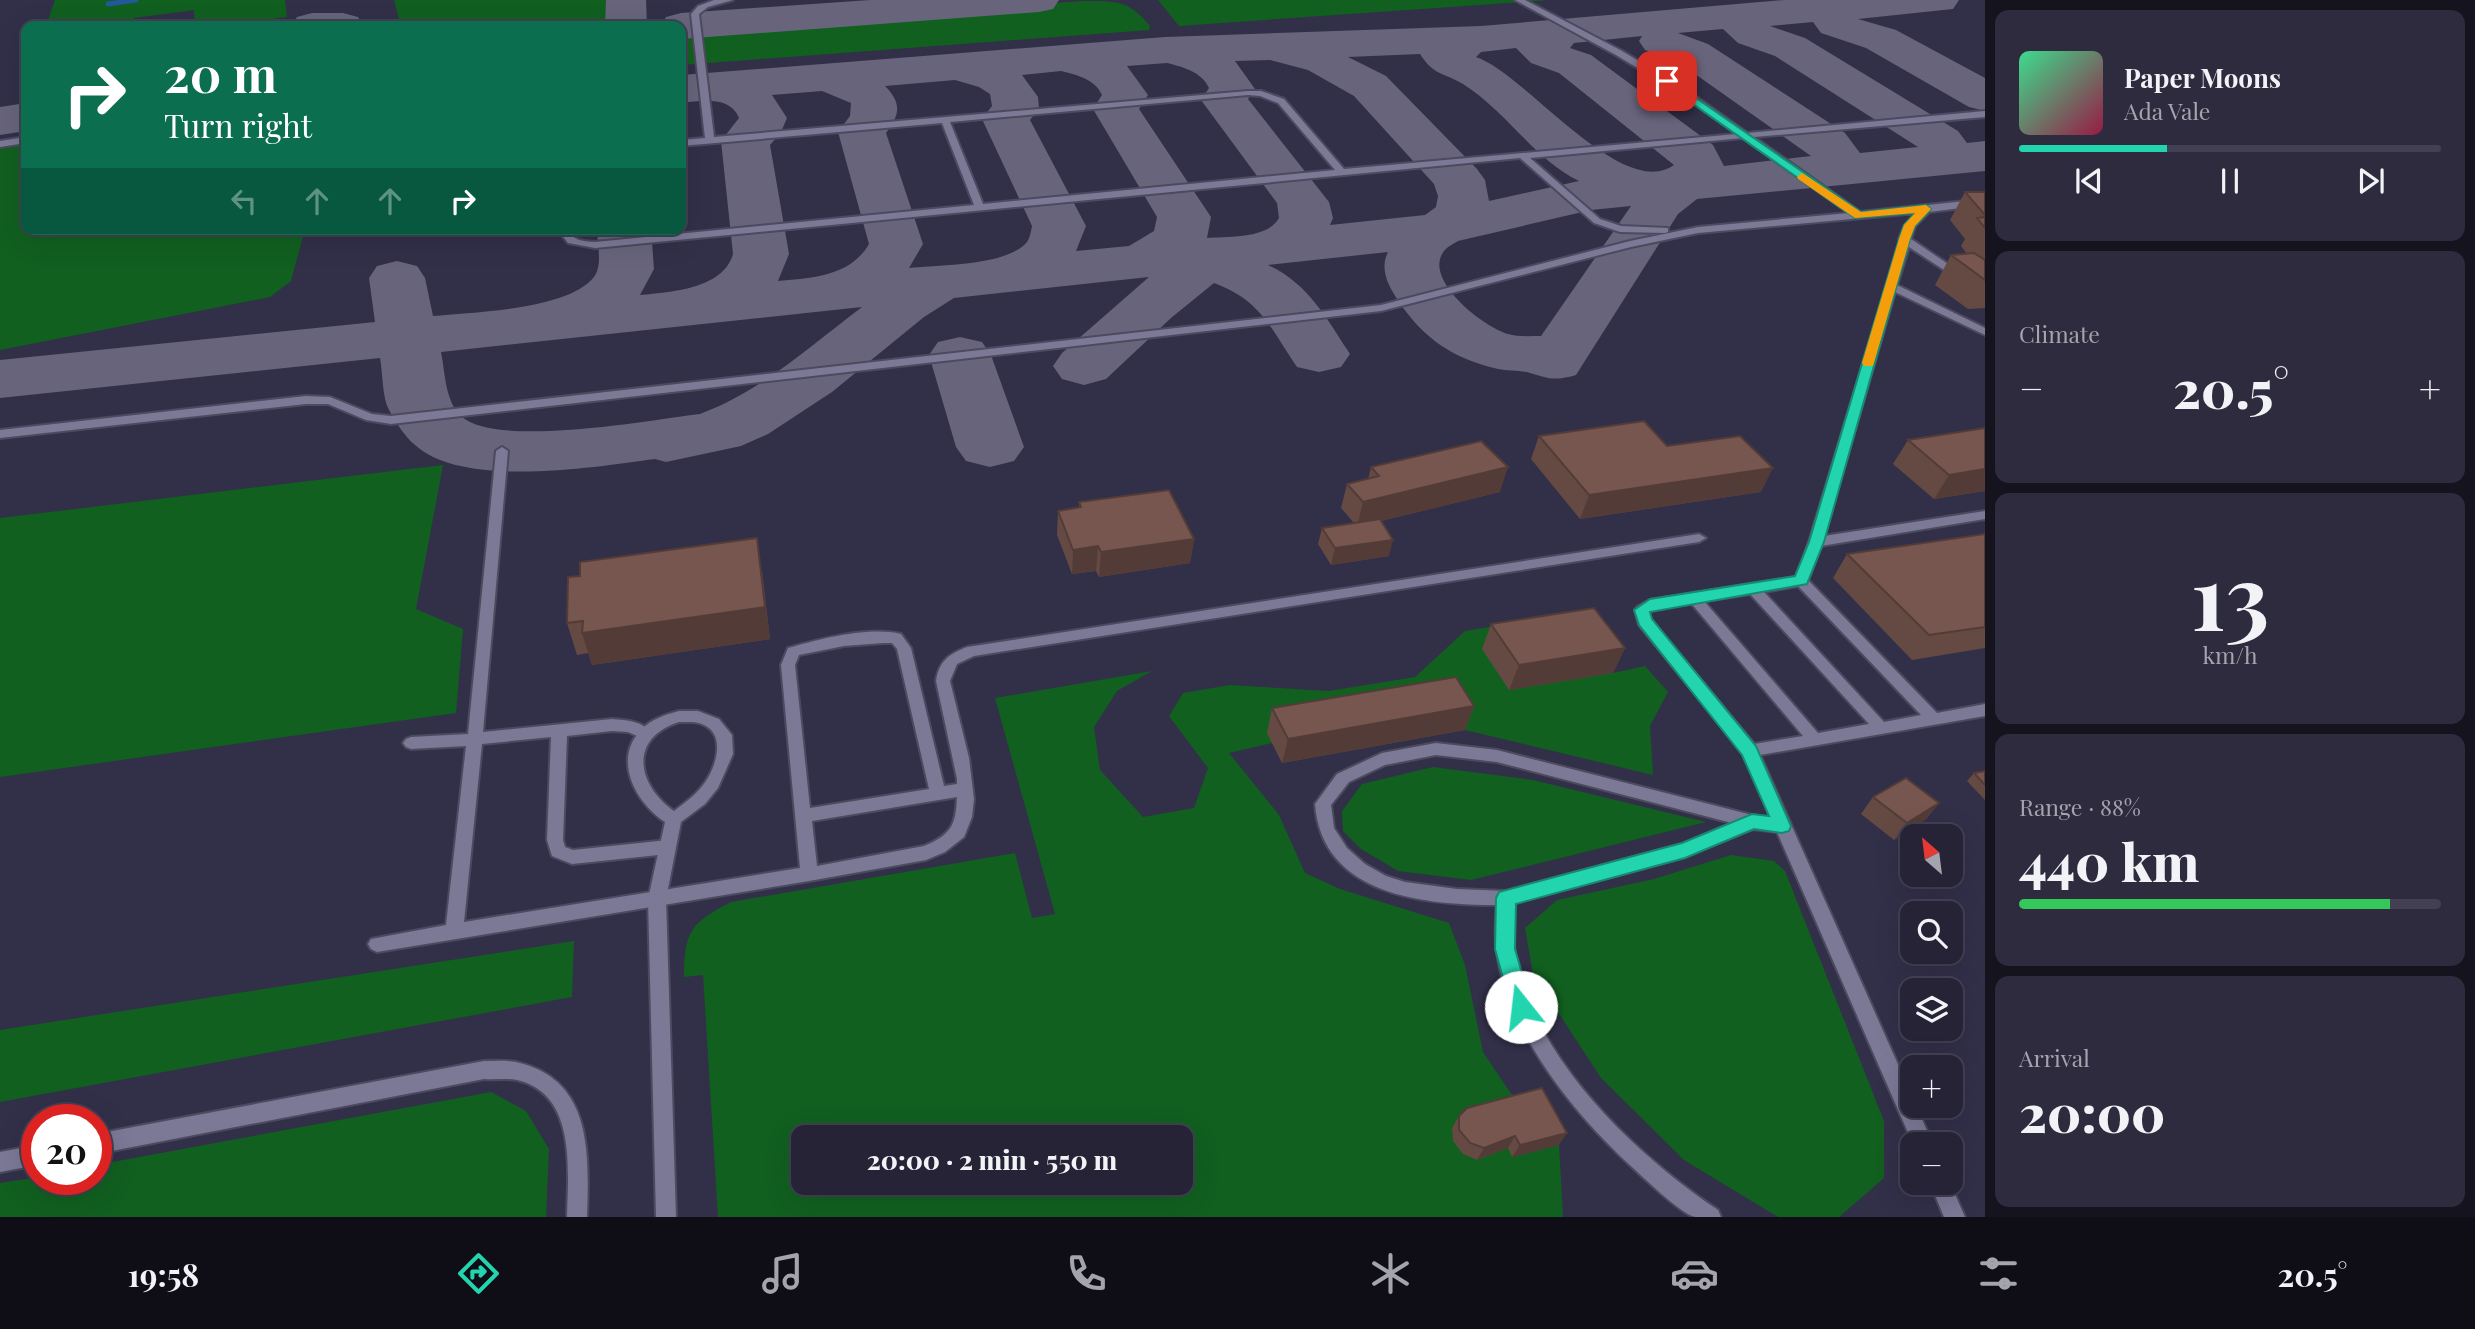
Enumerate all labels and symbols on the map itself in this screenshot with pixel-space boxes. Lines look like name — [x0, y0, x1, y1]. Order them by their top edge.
pin — [1637, 51, 1697, 111]
north arrow — [1900, 824, 1964, 887]
position arrow — [1484, 970, 1558, 1044]
speed limit sign: 20 — [21, 1104, 112, 1195]

